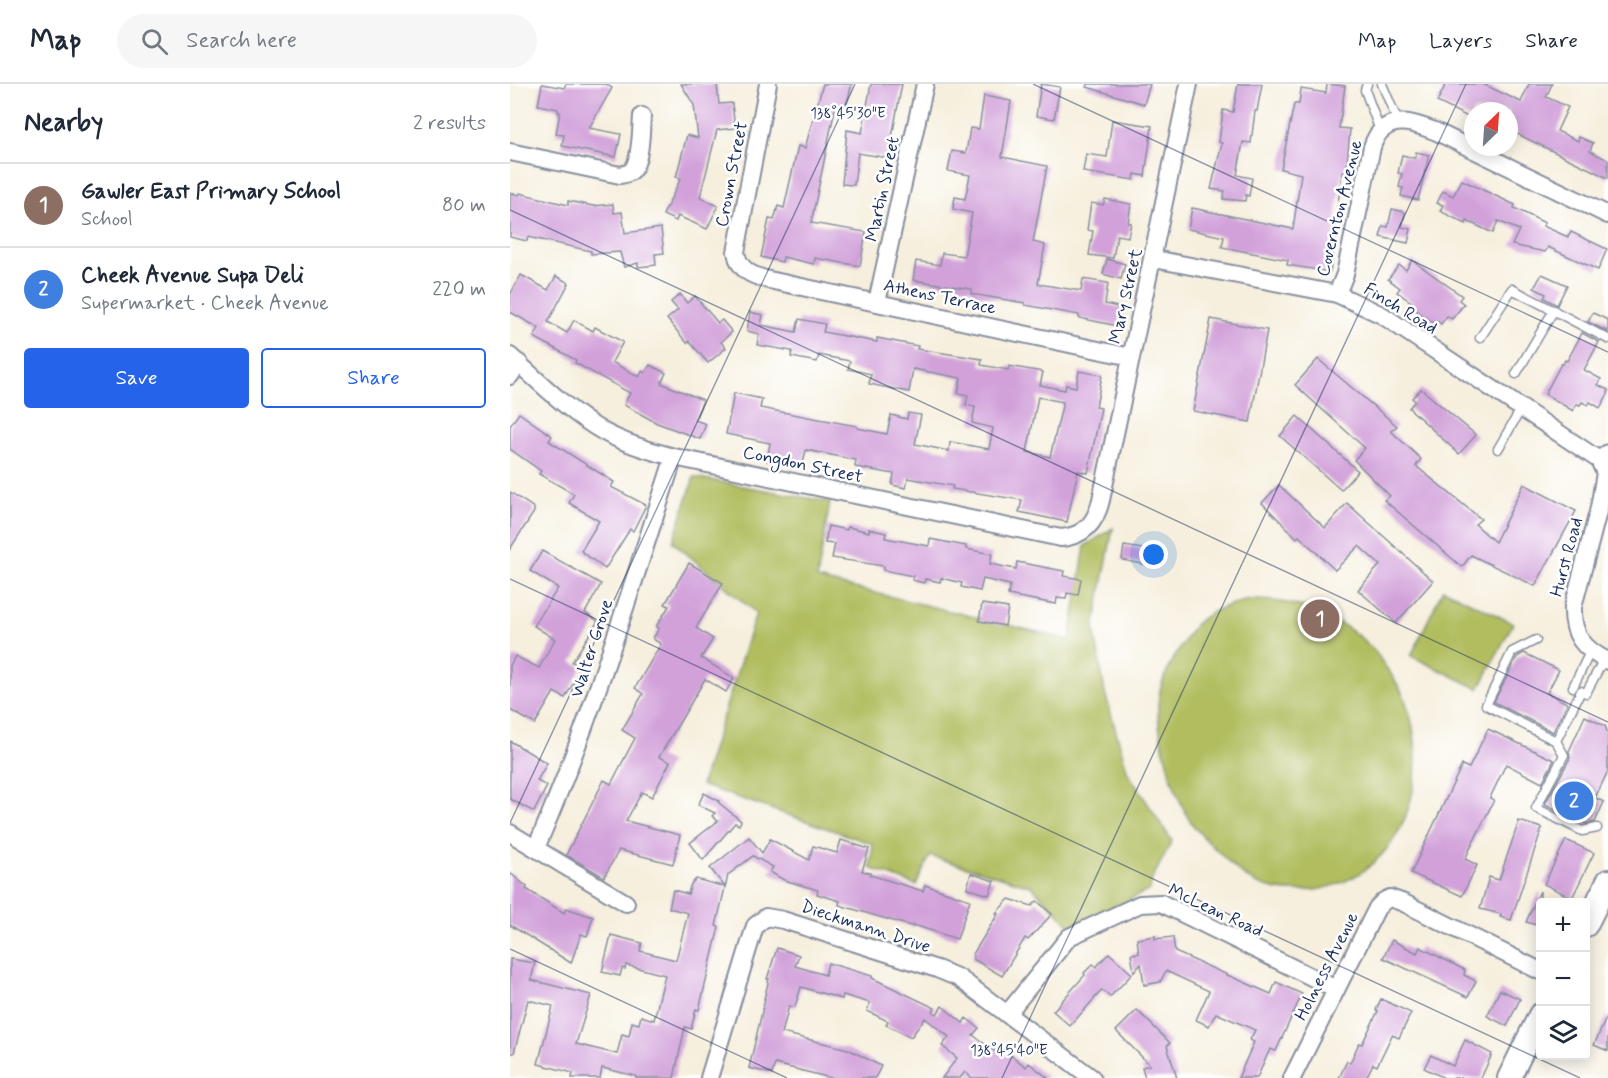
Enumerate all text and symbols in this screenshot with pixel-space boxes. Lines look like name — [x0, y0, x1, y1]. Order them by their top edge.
search box — [117, 14, 537, 68]
text: Map — [30, 23, 81, 60]
icon: search — [138, 25, 171, 58]
text: Search here — [186, 27, 297, 55]
text: Map — [1358, 27, 1396, 55]
text: Layers — [1429, 27, 1492, 55]
text: Share — [1525, 27, 1578, 55]
north arrow — [1464, 102, 1518, 156]
text: 138°45'30"E — [810, 104, 886, 124]
text: Nearby — [24, 106, 103, 140]
text: 2 results — [413, 110, 486, 137]
street label: Crown Street — [710, 119, 754, 229]
street label: Martin Street — [860, 134, 906, 244]
street label: Covernton Avenue — [1311, 137, 1369, 279]
text: Gawler East Primary School — [81, 178, 341, 206]
text: 1 — [39, 192, 48, 219]
text: 80 m — [442, 192, 486, 219]
text: School — [81, 206, 133, 233]
street label: Mary Street — [1103, 246, 1149, 346]
text: Cheek Avenue Supa Deli — [81, 262, 304, 290]
street label: Athens Terrace — [881, 273, 998, 321]
text: 2 — [39, 276, 48, 303]
text: 220 m — [432, 276, 486, 303]
street label: Finch Road — [1359, 277, 1442, 340]
text: Supermarket · Cheek Avenue — [81, 290, 329, 317]
button: Save — [24, 348, 249, 408]
button: Share — [261, 348, 486, 408]
street label: Congdon Street — [740, 441, 865, 490]
street label: Hurst Road — [1545, 515, 1589, 600]
your location — [1139, 540, 1168, 569]
street label: Walter Grove — [565, 596, 619, 701]
pin: 1 — [1300, 596, 1340, 642]
pin: 2 — [1554, 778, 1594, 824]
street label: McLean Road — [1164, 878, 1267, 943]
street label: Dieckmann Drive — [798, 895, 934, 959]
map controls — [1536, 898, 1590, 1060]
button: + — [1536, 898, 1590, 952]
street label: Holness Avenue — [1289, 908, 1365, 1025]
button: − — [1536, 952, 1590, 1006]
button: layers — [1536, 1006, 1590, 1060]
text: 138°45'40"E — [970, 1041, 1048, 1061]

